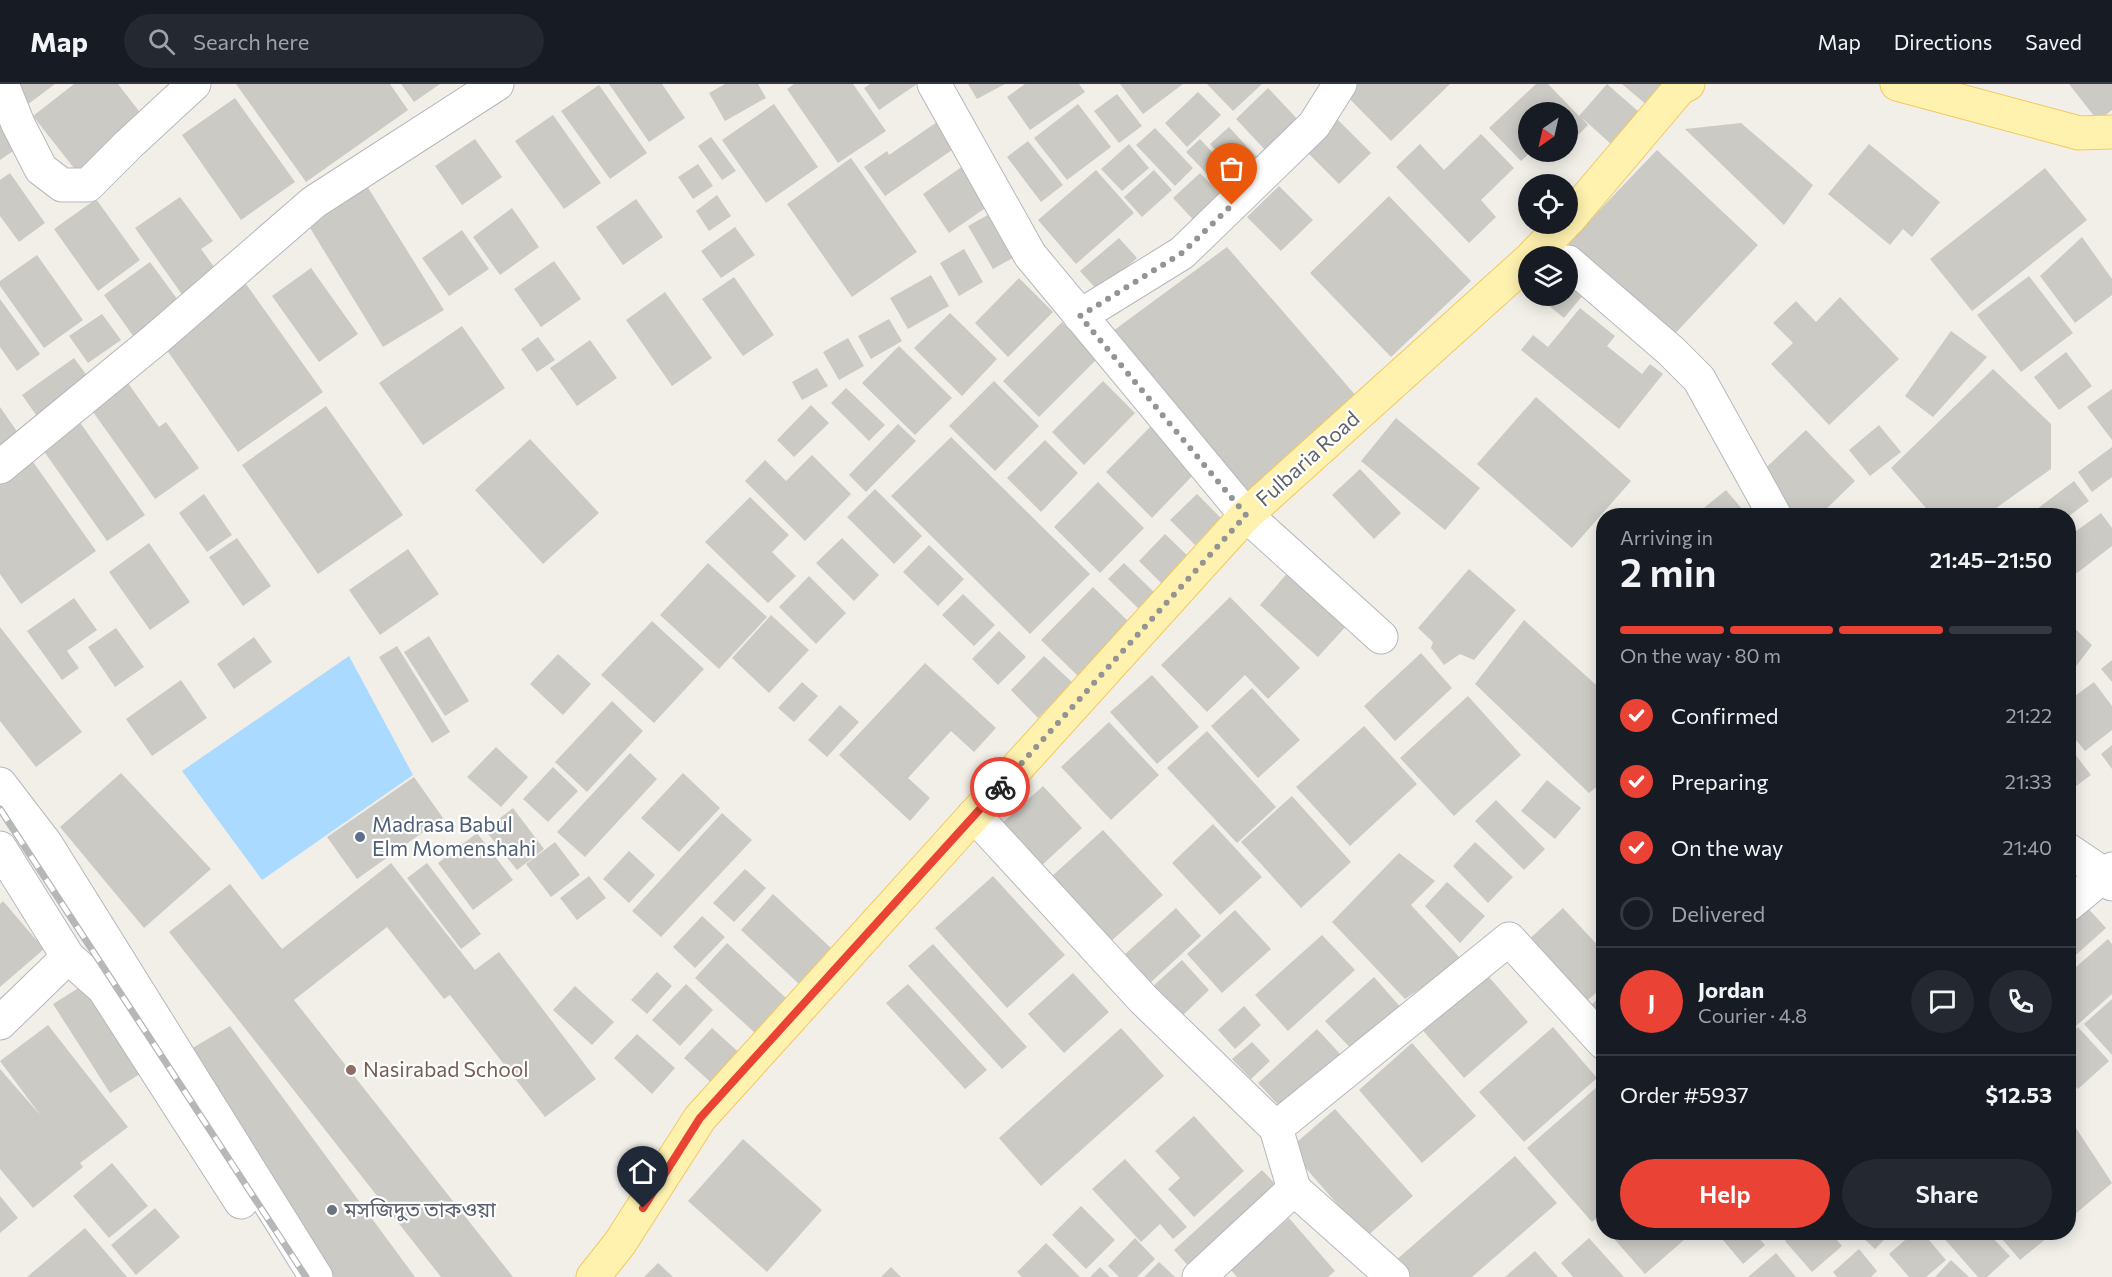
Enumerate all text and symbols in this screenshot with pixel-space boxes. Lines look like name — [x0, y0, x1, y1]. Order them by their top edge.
search box — [124, 14, 544, 68]
text: Map — [30, 24, 88, 58]
icon: search — [145, 25, 178, 58]
text: Search here — [193, 28, 309, 55]
text: Map — [1818, 29, 1861, 54]
text: Directions — [1894, 29, 1992, 54]
text: Saved — [2025, 29, 2082, 54]
north arrow — [1518, 102, 1578, 162]
map controls — [1518, 102, 1578, 306]
pin — [1206, 143, 1257, 205]
icon: bag — [1215, 152, 1248, 185]
button: locate — [1518, 174, 1578, 234]
button: layers — [1518, 246, 1578, 306]
street label: Fulbaria Road — [1250, 405, 1364, 511]
text: Arriving in — [1620, 525, 1713, 549]
text: 21:45–21:50 — [1930, 546, 2052, 573]
text: 2 min — [1620, 547, 1717, 595]
text: On the way · 80 m — [1620, 643, 1781, 667]
icon: check — [1620, 699, 1653, 732]
text: Confirmed — [1671, 702, 1778, 729]
text: 21:22 — [2005, 703, 2052, 727]
courier — [970, 757, 1030, 817]
icon: check — [1620, 765, 1653, 798]
text: Preparing — [1671, 768, 1768, 795]
text: 21:33 — [2005, 769, 2052, 793]
icon: bike — [984, 771, 1017, 804]
place label: Madrasa Babul Elm Momenshahi — [372, 811, 536, 860]
marker: Madrasa Babul Elm Momenshahi — [353, 830, 367, 844]
icon: check — [1620, 831, 1653, 864]
text: On the way — [1671, 834, 1783, 861]
text: 21:40 — [2003, 835, 2052, 859]
text: Delivered — [1671, 900, 1765, 927]
button: chat — [1911, 970, 1974, 1033]
button: phone — [1989, 970, 2052, 1033]
text: Jordan — [1698, 976, 1764, 1003]
text: J — [1648, 988, 1655, 1015]
text: Courier · 4.8 — [1698, 1003, 1807, 1027]
place label: Nasirabad School — [363, 1056, 529, 1081]
marker: Nasirabad School — [344, 1063, 358, 1077]
text: Order #5937 — [1620, 1081, 1749, 1108]
text: $12.53 — [1985, 1081, 2052, 1108]
pin — [617, 1146, 668, 1208]
icon: home — [626, 1155, 659, 1188]
button: Help — [1620, 1159, 1830, 1228]
button: Share — [1842, 1159, 2052, 1228]
place label: মসজিদুত তাকওয়া — [343, 1196, 496, 1222]
marker: মসজিদুত তাকওয়া — [325, 1203, 339, 1217]

